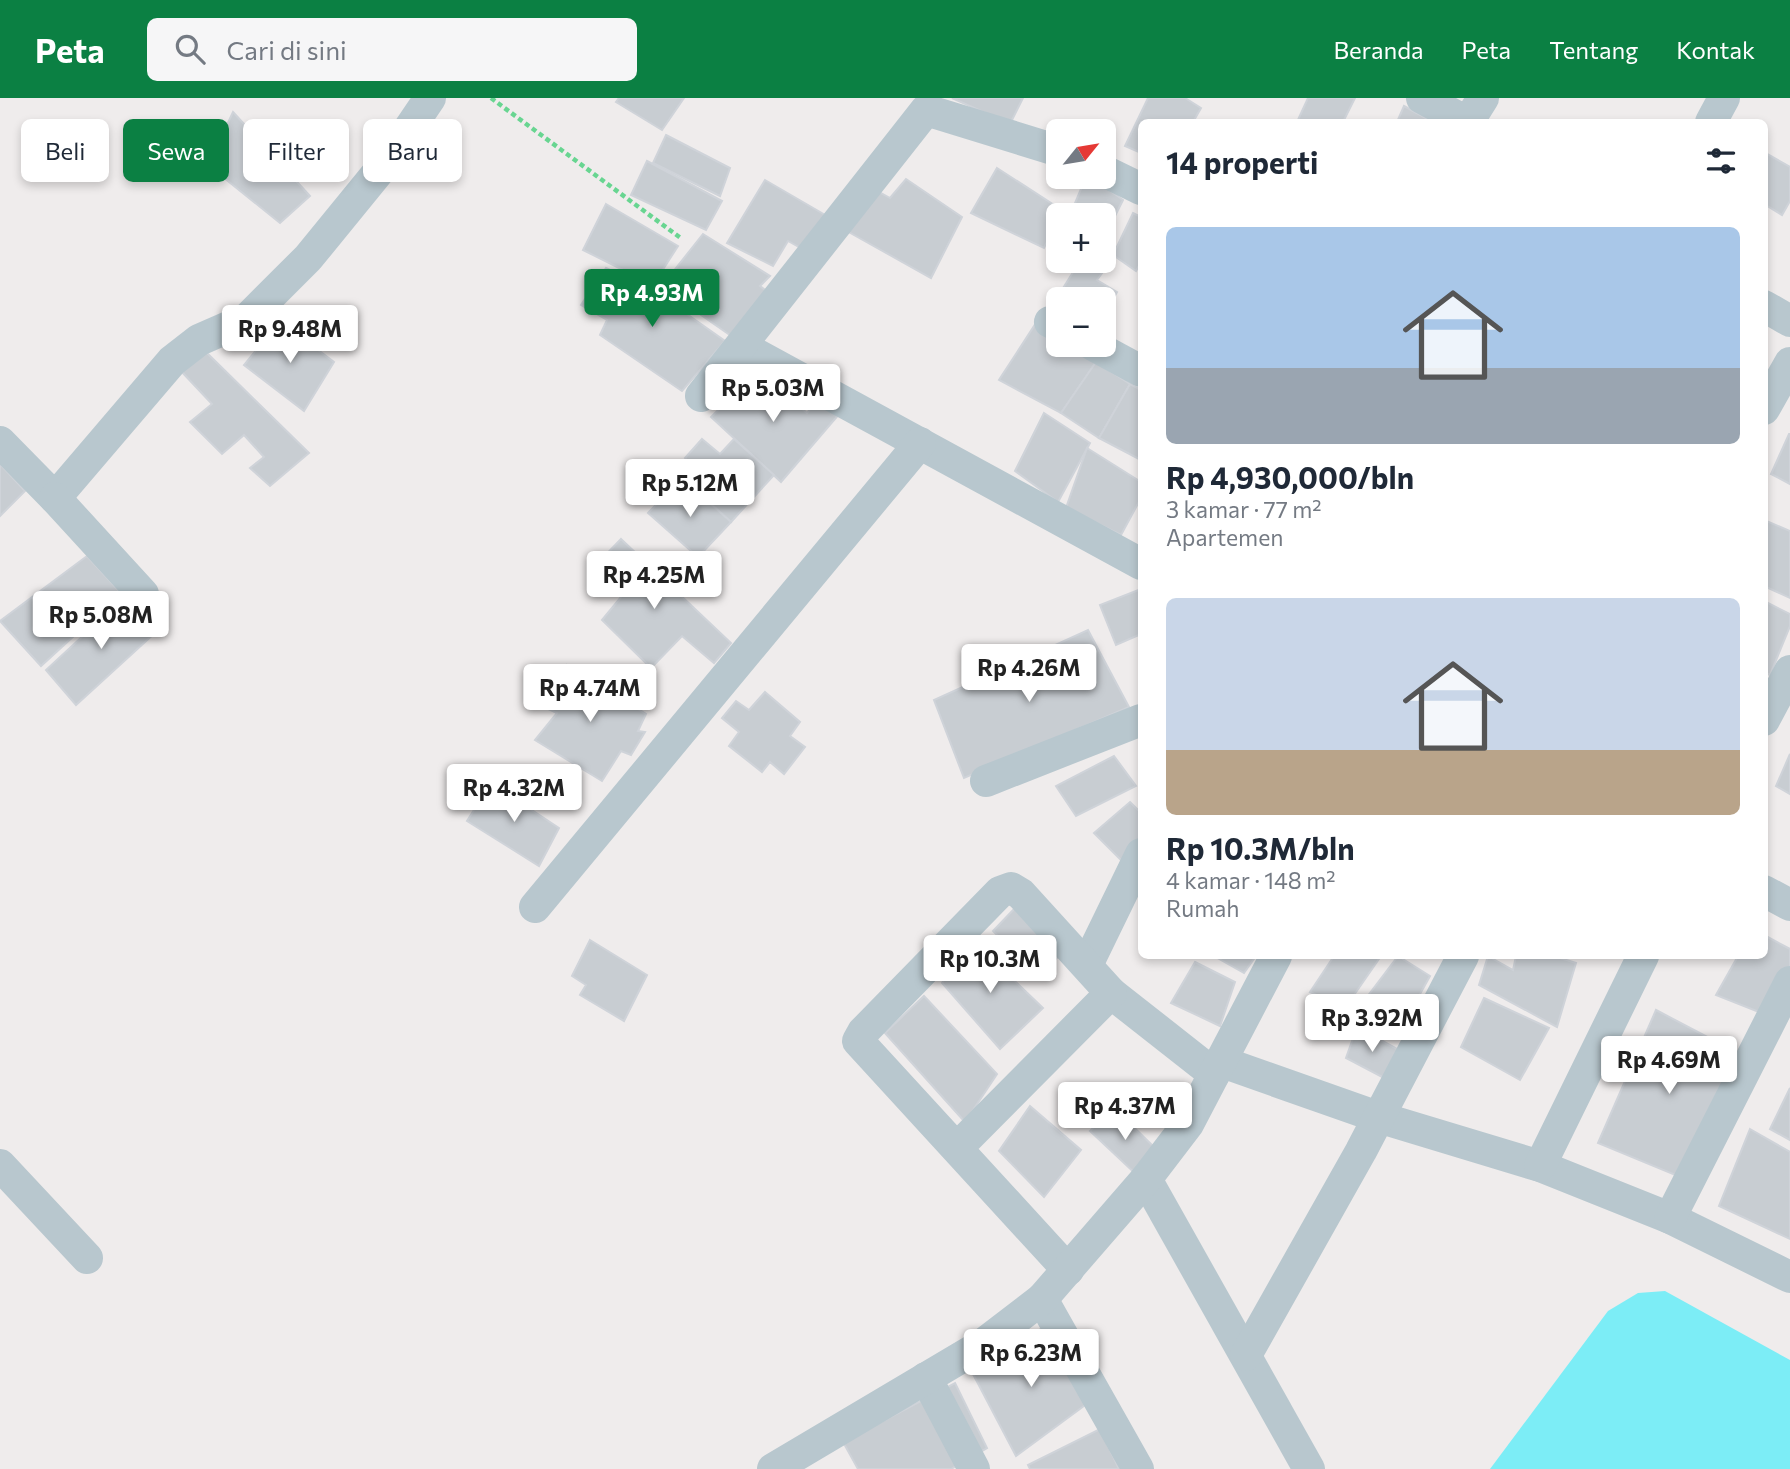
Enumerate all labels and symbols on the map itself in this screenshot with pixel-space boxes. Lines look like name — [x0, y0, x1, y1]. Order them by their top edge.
north arrow — [1046, 119, 1116, 189]
pin: Rp 4.93M — [580, 270, 724, 329]
pin: Rp 9.48M — [218, 306, 362, 365]
pin: Rp 5.03M — [701, 364, 845, 424]
pin: Rp 5.12M — [618, 460, 762, 519]
pin: Rp 4.25M — [582, 552, 726, 611]
pin: Rp 5.08M — [29, 592, 173, 651]
pin: Rp 4.26M — [957, 644, 1101, 704]
pin: Rp 4.74M — [518, 664, 662, 724]
pin: Rp 4.32M — [442, 764, 586, 824]
pin: Rp 10.3M — [918, 936, 1062, 995]
pin: Rp 3.92M — [1300, 995, 1444, 1054]
pin: Rp 4.69M — [1597, 1037, 1741, 1096]
pin: Rp 4.37M — [1053, 1082, 1197, 1142]
pin: Rp 6.23M — [959, 1330, 1103, 1389]

